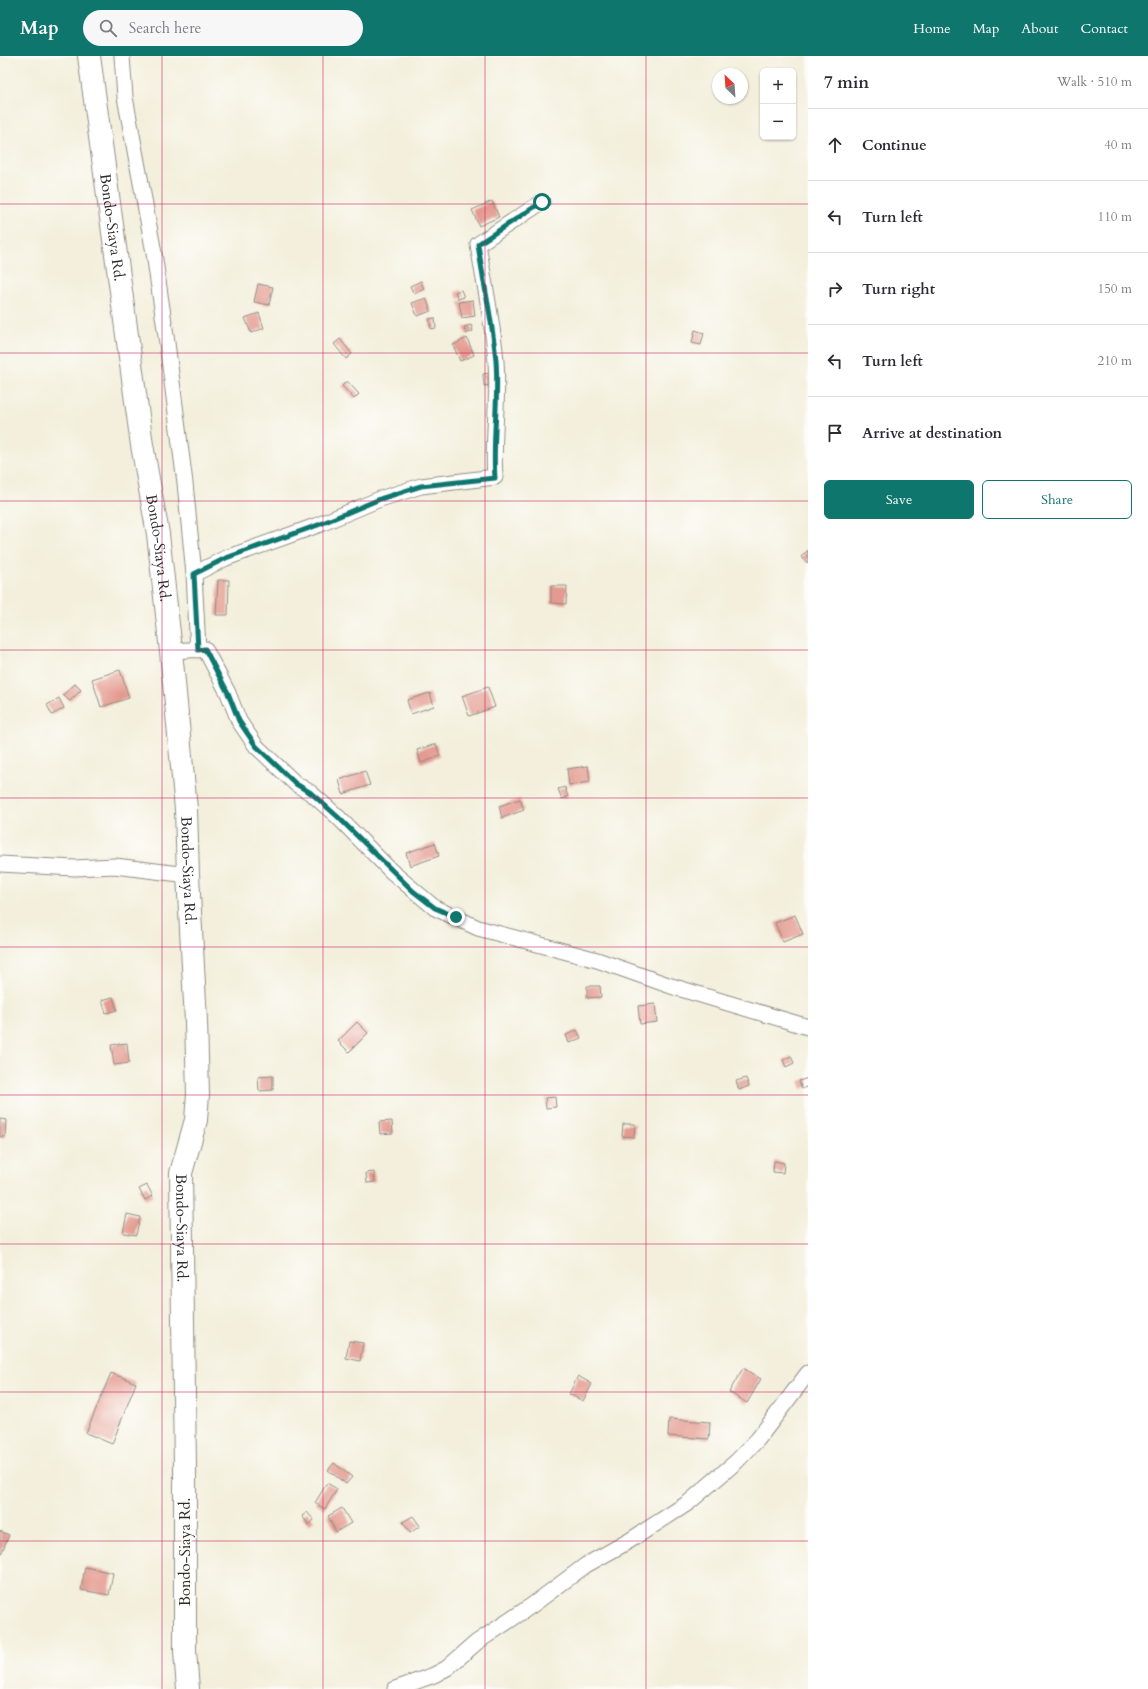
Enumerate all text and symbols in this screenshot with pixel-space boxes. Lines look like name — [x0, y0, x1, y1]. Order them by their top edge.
search box — [83, 10, 363, 46]
text: Map — [20, 15, 59, 41]
icon: search — [97, 17, 119, 39]
text: Search here — [129, 18, 201, 38]
text: Home — [913, 19, 951, 38]
text: Map — [973, 19, 999, 38]
text: About — [1021, 19, 1058, 38]
text: Contact — [1080, 19, 1128, 38]
north arrow — [712, 68, 748, 104]
map controls — [760, 68, 796, 140]
button: + — [760, 68, 796, 104]
text: 7 min — [824, 71, 869, 94]
text: Walk · 510 m — [1057, 73, 1132, 91]
button: − — [760, 104, 796, 140]
icon: ahead — [824, 134, 846, 156]
text: Continue — [862, 135, 927, 155]
text: 40 m — [1104, 136, 1132, 154]
street label: Bondo-Siaya Rd. — [95, 172, 130, 283]
route start — [533, 193, 551, 211]
icon: left — [824, 206, 846, 228]
text: Turn left — [862, 207, 923, 227]
text: 110 m — [1098, 208, 1132, 226]
icon: right — [824, 278, 846, 300]
text: Turn right — [862, 279, 935, 299]
text: 150 m — [1098, 280, 1132, 298]
icon: left — [824, 350, 846, 372]
text: Turn left — [862, 351, 923, 371]
text: 210 m — [1098, 352, 1132, 370]
icon: arrive — [824, 422, 846, 444]
text: Arrive at destination — [862, 423, 1002, 443]
button: Save — [824, 480, 974, 519]
button: Share — [982, 480, 1132, 519]
street label: Bondo-Siaya Rd. — [141, 493, 175, 603]
street label: Bondo-Siaya Rd. — [176, 816, 201, 925]
route end — [447, 908, 465, 926]
street label: Bondo-Siaya Rd. — [171, 1174, 192, 1282]
street label: Bondo-Siaya Rd. — [175, 1498, 195, 1606]

